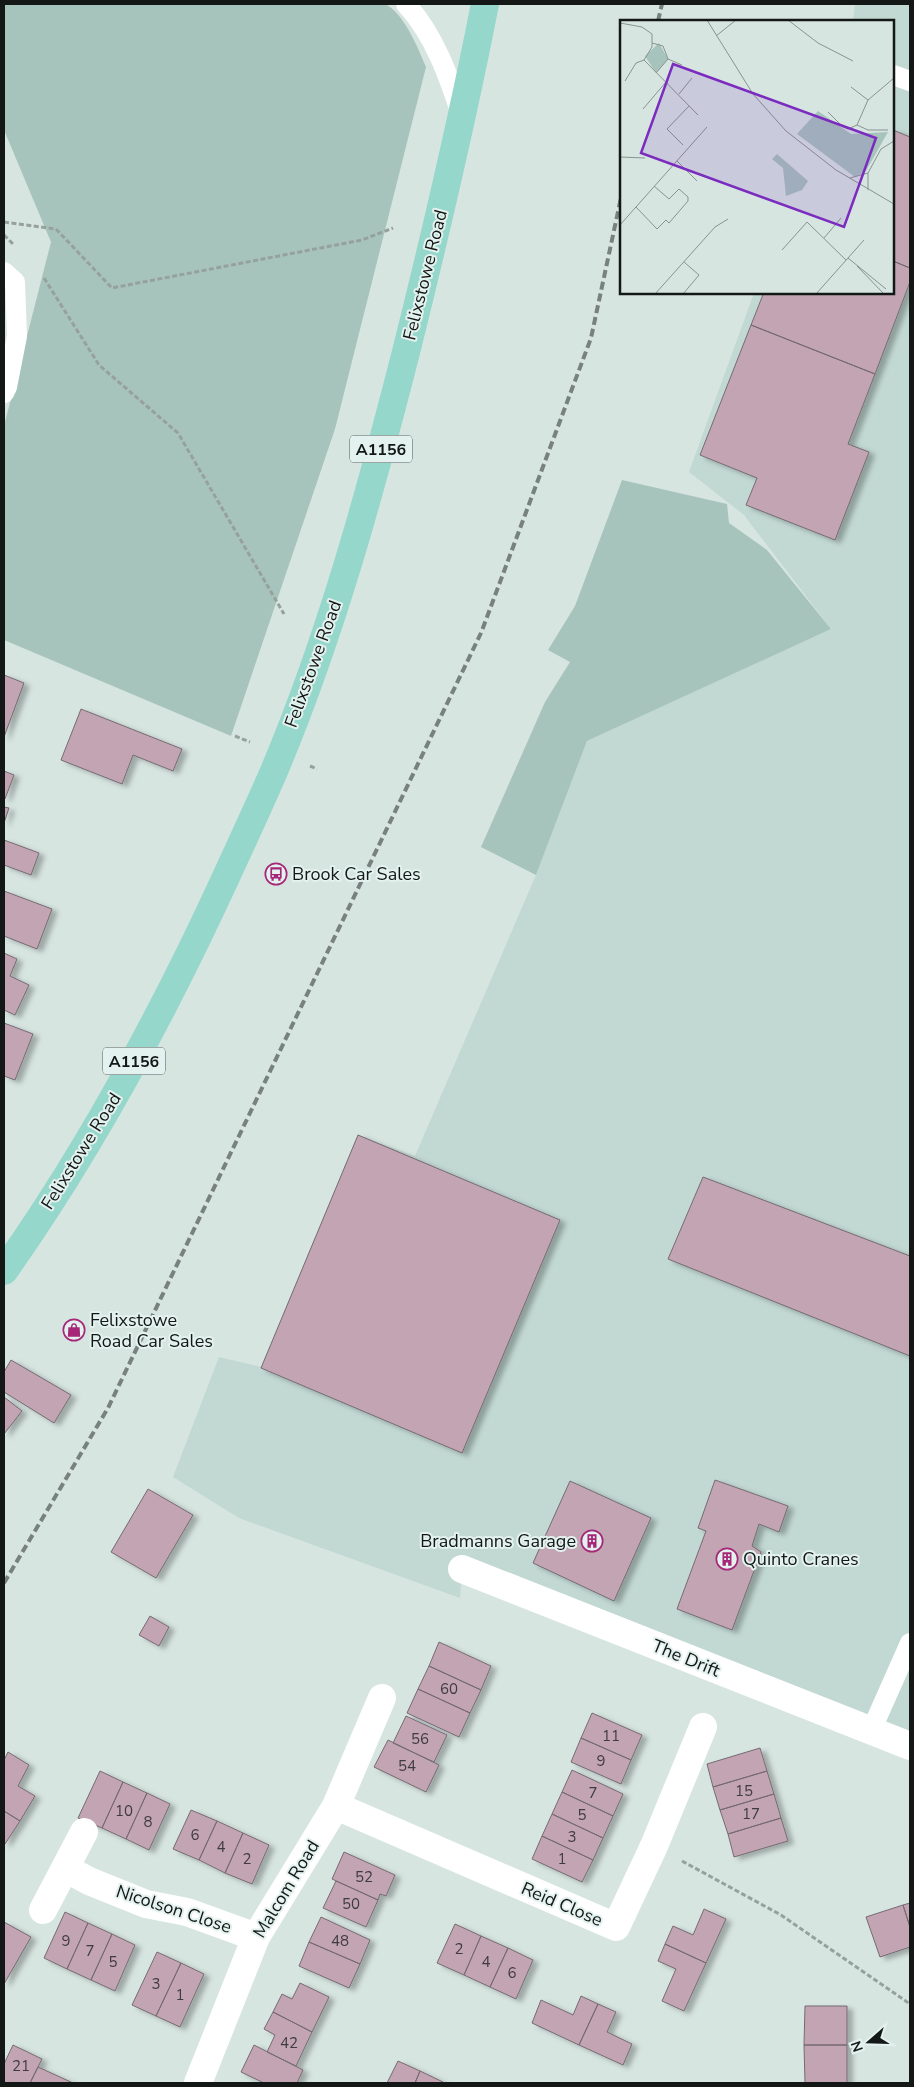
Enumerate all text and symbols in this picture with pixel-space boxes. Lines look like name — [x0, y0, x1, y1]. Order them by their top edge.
inset map — [620, 20, 894, 294]
street label: Felixstowe Road — [397, 207, 453, 343]
road number: A1156 — [350, 436, 412, 462]
street label: Felixstowe Road — [279, 597, 347, 731]
bus stop icon: Brook Car Sales — [264, 862, 288, 886]
place label: Brook Car Sales — [292, 862, 421, 886]
road number: A1156 — [103, 1048, 165, 1074]
street label: Felixstowe Road — [35, 1088, 127, 1214]
place label: Felixstowe Road Car Sales — [90, 1308, 213, 1353]
shop icon: Felixstowe Road Car Sales — [62, 1318, 86, 1342]
place label: Bradmanns Garage — [420, 1529, 576, 1553]
building icon: Bradmanns Garage — [580, 1529, 604, 1553]
building icon: Quinto Cranes — [715, 1547, 739, 1571]
place label: Quinto Cranes — [743, 1547, 859, 1571]
street label: The Drift — [649, 1634, 724, 1683]
house number: 60 — [440, 1679, 458, 1699]
house number: 11 — [602, 1726, 620, 1746]
house number: 56 — [411, 1729, 429, 1749]
house number: 9 — [596, 1751, 606, 1771]
house number: 54 — [398, 1756, 416, 1776]
house number: 15 — [735, 1781, 753, 1801]
house number: 7 — [588, 1783, 598, 1803]
house number: 10 — [115, 1801, 133, 1821]
house number: 17 — [742, 1804, 760, 1824]
house number: 5 — [577, 1805, 587, 1825]
house number: 8 — [143, 1812, 153, 1832]
house number: 6 — [190, 1825, 200, 1845]
house number: 3 — [567, 1827, 577, 1847]
street label: Malcom Road — [247, 1836, 325, 1942]
house number: 4 — [216, 1837, 226, 1857]
house number: 2 — [242, 1849, 252, 1869]
house number: 1 — [557, 1849, 567, 1869]
house number: 52 — [355, 1867, 373, 1887]
street label: Reid Close — [518, 1876, 606, 1932]
street label: Nicolson Close — [113, 1879, 235, 1939]
house number: 50 — [342, 1894, 360, 1914]
house number: 9 — [61, 1931, 71, 1951]
house number: 48 — [331, 1931, 349, 1951]
house number: 2 — [454, 1939, 464, 1959]
house number: 7 — [85, 1941, 95, 1961]
house number: 5 — [108, 1952, 118, 1972]
house number: 4 — [481, 1952, 491, 1972]
house number: 6 — [507, 1963, 517, 1983]
house number: 3 — [151, 1974, 161, 1994]
house number: 1 — [175, 1985, 185, 2005]
north arrow — [844, 2017, 894, 2067]
house number: 42 — [280, 2033, 298, 2053]
text: N — [847, 2038, 868, 2054]
house number: 21 — [12, 2056, 30, 2076]

